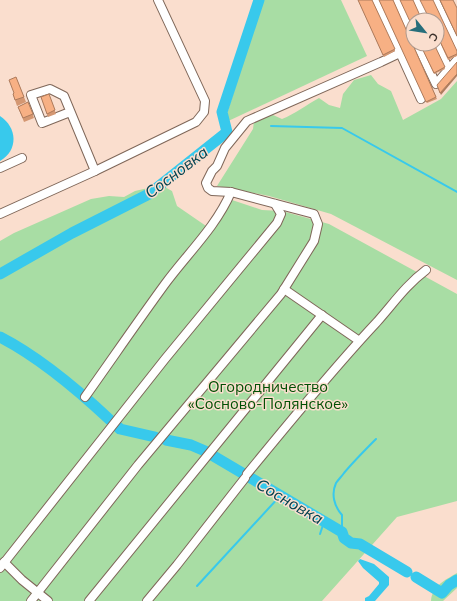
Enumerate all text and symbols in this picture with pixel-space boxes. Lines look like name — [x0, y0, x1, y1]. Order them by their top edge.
north arrow — [405, 12, 445, 52]
text: С — [425, 30, 442, 44]
water label: Сосновка — [140, 142, 212, 202]
park label: Огородничество «Сосново-Полянское» — [188, 377, 348, 413]
water label: Сосновка — [253, 474, 327, 528]

